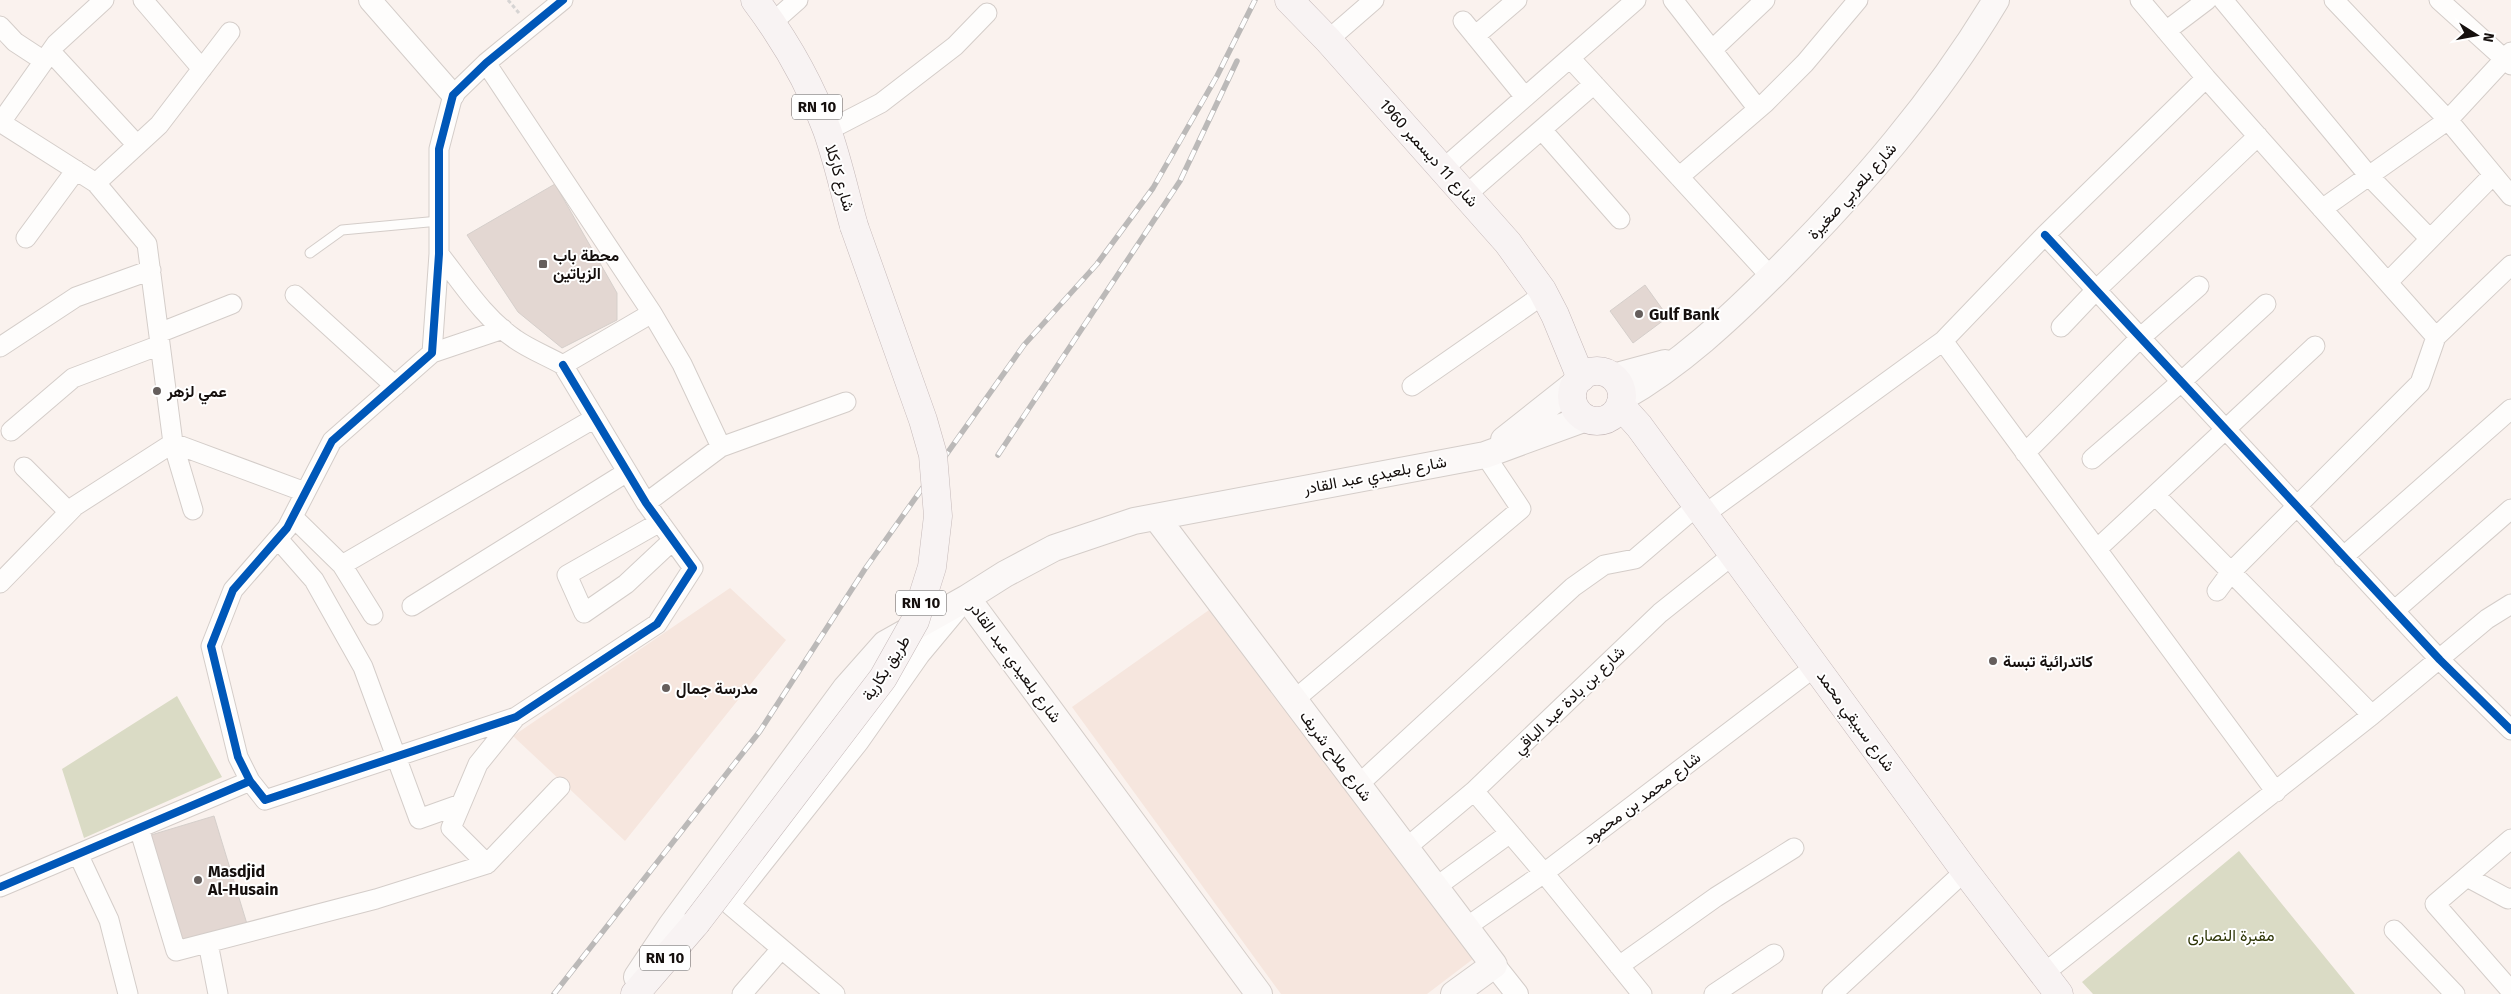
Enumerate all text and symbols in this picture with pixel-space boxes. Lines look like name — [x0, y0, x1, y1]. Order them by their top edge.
north arrow — [2451, 10, 2501, 60]
text: N — [2479, 31, 2498, 44]
road number: RN 10 — [792, 94, 842, 120]
street label: شارع 11 ديسمبر 1960 — [1374, 95, 1482, 212]
street label: شارع بلعربي صغيرة — [1804, 139, 1903, 246]
street label: شارع كاركلا — [820, 142, 859, 214]
place label: محطة باب الزياتين — [553, 246, 620, 284]
marker: محطة باب الزياتين — [537, 258, 549, 270]
place label: Gulf Bank — [1649, 305, 1720, 324]
marker: Gulf Bank — [1633, 308, 1645, 320]
place label: عمي لزهر — [166, 382, 227, 405]
marker: عمي لزهر — [151, 385, 163, 397]
street label: شارع بلعيدي عبد القادر — [1301, 452, 1449, 502]
road number: RN 10 — [896, 590, 946, 616]
street label: شارع بلعيدي عبد القادر — [961, 597, 1065, 729]
street label: طريق بكارية — [858, 632, 915, 705]
street label: شارع بن بادة عبد الباقي — [1509, 642, 1631, 761]
place label: كاتدرائية تبسة — [2003, 652, 2093, 672]
marker: كاتدرائية تبسة — [1987, 655, 1999, 667]
street label: شارع سبيقي محمد — [1810, 667, 1899, 778]
place label: مدرسة جمال — [676, 679, 758, 699]
marker: مدرسة جمال — [660, 682, 672, 694]
street label: شارع ملاح شريف — [1294, 707, 1376, 806]
street label: شارع محمد بن محمود — [1580, 748, 1705, 850]
place label: Masdjid Al-Husain — [207, 862, 278, 899]
marker: Masdjid Al-Husain — [192, 874, 204, 886]
park label: مقبرة النصارى — [2187, 926, 2275, 946]
road number: RN 10 — [640, 946, 690, 970]

